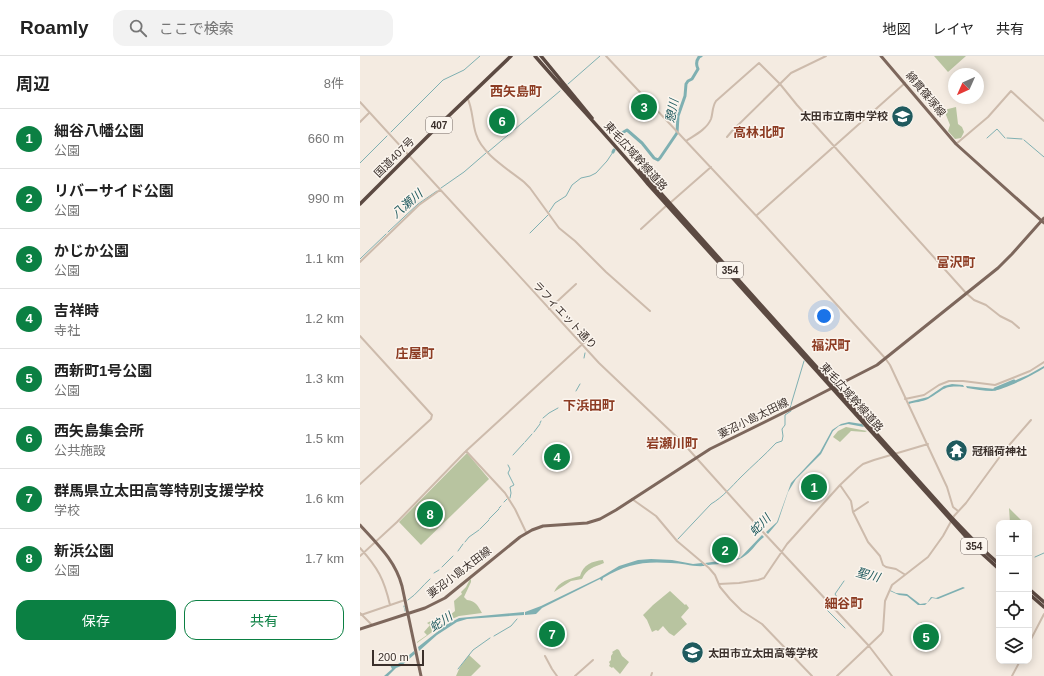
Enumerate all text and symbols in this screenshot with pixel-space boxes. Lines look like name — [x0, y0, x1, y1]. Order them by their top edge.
search box — [113, 10, 393, 46]
text: Roamly — [20, 17, 89, 38]
icon: search — [127, 17, 149, 39]
text: ここで検索 — [159, 20, 234, 37]
text: 地図 — [882, 21, 910, 37]
text: レイヤ — [932, 21, 974, 37]
text: 共有 — [996, 21, 1024, 37]
north arrow — [948, 68, 984, 104]
street label: 綿貫篠塚線 — [904, 69, 948, 119]
text: 周辺 — [16, 75, 50, 94]
text: 8件 — [324, 76, 344, 91]
district label: 西矢島町 — [490, 84, 542, 99]
pin: 3 — [631, 92, 657, 122]
water label: 憩川 — [663, 96, 682, 124]
school or university icon: 太田市立南中学校 — [890, 103, 916, 129]
pin: 6 — [489, 106, 515, 136]
place label: 太田市立南中学校 — [800, 110, 888, 122]
road number: 407 — [426, 117, 452, 133]
street label: 東毛広域幹線道路 — [602, 119, 670, 193]
text: 細谷八幡公園 — [54, 122, 144, 139]
district label: 高林北町 — [733, 125, 785, 140]
text: 1 — [25, 131, 33, 146]
text: 660 m — [308, 131, 344, 146]
street label: 国道407号 — [372, 135, 416, 179]
text: 公園 — [54, 143, 80, 158]
text: リバーサイド公園 — [54, 182, 174, 199]
water label: 八瀬川 — [389, 186, 427, 221]
text: 2 — [25, 191, 33, 206]
text: 990 m — [308, 191, 344, 206]
text: 公園 — [54, 203, 80, 218]
text: かじか公園 — [54, 242, 129, 259]
text: 3 — [25, 251, 33, 266]
text: 1.1 km — [305, 251, 344, 266]
district label: 富沢町 — [936, 255, 976, 270]
road number: 354 — [717, 262, 743, 278]
text: 公園 — [54, 263, 80, 278]
street label: ラフィエット通り — [531, 279, 599, 351]
text: 吉祥時 — [54, 302, 99, 319]
your location — [814, 306, 834, 326]
text: 4 — [25, 311, 33, 326]
text: 1.2 km — [305, 311, 344, 326]
text: 寺社 — [54, 323, 80, 338]
district label: 福沢町 — [811, 338, 851, 353]
district label: 庄屋町 — [395, 346, 435, 361]
street label: 東毛広域幹線道路 — [818, 360, 886, 434]
text: 西新町1号公園 — [54, 362, 152, 379]
text: 5 — [25, 371, 33, 386]
text: 1.3 km — [305, 371, 344, 386]
text: 公園 — [54, 383, 80, 398]
street label: 妻沼小島太田線 — [716, 396, 790, 440]
district label: 下浜田町 — [563, 398, 615, 413]
text: 西矢島集会所 — [54, 422, 144, 439]
text: 6 — [25, 431, 33, 446]
text: 1.5 km — [305, 431, 344, 446]
district label: 岩瀬川町 — [646, 436, 698, 451]
temple icon: 冠稲荷神社 — [943, 438, 969, 464]
pin: 4 — [544, 442, 570, 472]
text: 公共施設 — [54, 443, 106, 458]
place label: 冠稲荷神社 — [972, 445, 1027, 457]
pin: 1 — [801, 472, 827, 502]
text: 群馬県立太田高等特別支援学校 — [54, 482, 264, 499]
text: 7 — [25, 491, 33, 506]
text: 1.6 km — [305, 491, 344, 506]
pin: 8 — [417, 499, 443, 529]
text: 学校 — [54, 503, 80, 518]
water label: 蛇川 — [747, 510, 775, 539]
map controls — [996, 520, 1032, 664]
button: + — [996, 520, 1032, 556]
pin: 2 — [712, 535, 738, 565]
road number: 354 — [961, 538, 987, 554]
text: 新浜公園 — [54, 542, 114, 559]
street label: 妻沼小島太田線 — [425, 544, 493, 600]
text: 8 — [25, 551, 33, 566]
text: 1.7 km — [305, 551, 344, 566]
button: − — [996, 556, 1032, 592]
text: 公園 — [54, 563, 80, 578]
water label: 聖川 — [855, 565, 883, 585]
button: locate — [996, 592, 1032, 628]
district label: 細谷町 — [824, 596, 864, 611]
button: 保存 — [16, 600, 176, 640]
button: 共有 — [184, 600, 344, 640]
water label: 蛇川 — [427, 609, 457, 634]
pin: 7 — [539, 619, 565, 649]
pin: 5 — [913, 622, 939, 652]
button: layers — [996, 628, 1032, 664]
school or university icon: 太田市立太田高等学校 — [679, 640, 705, 666]
place label: 太田市立太田高等学校 — [708, 647, 818, 659]
scale bar — [372, 648, 424, 667]
text: 200 m — [378, 651, 409, 663]

